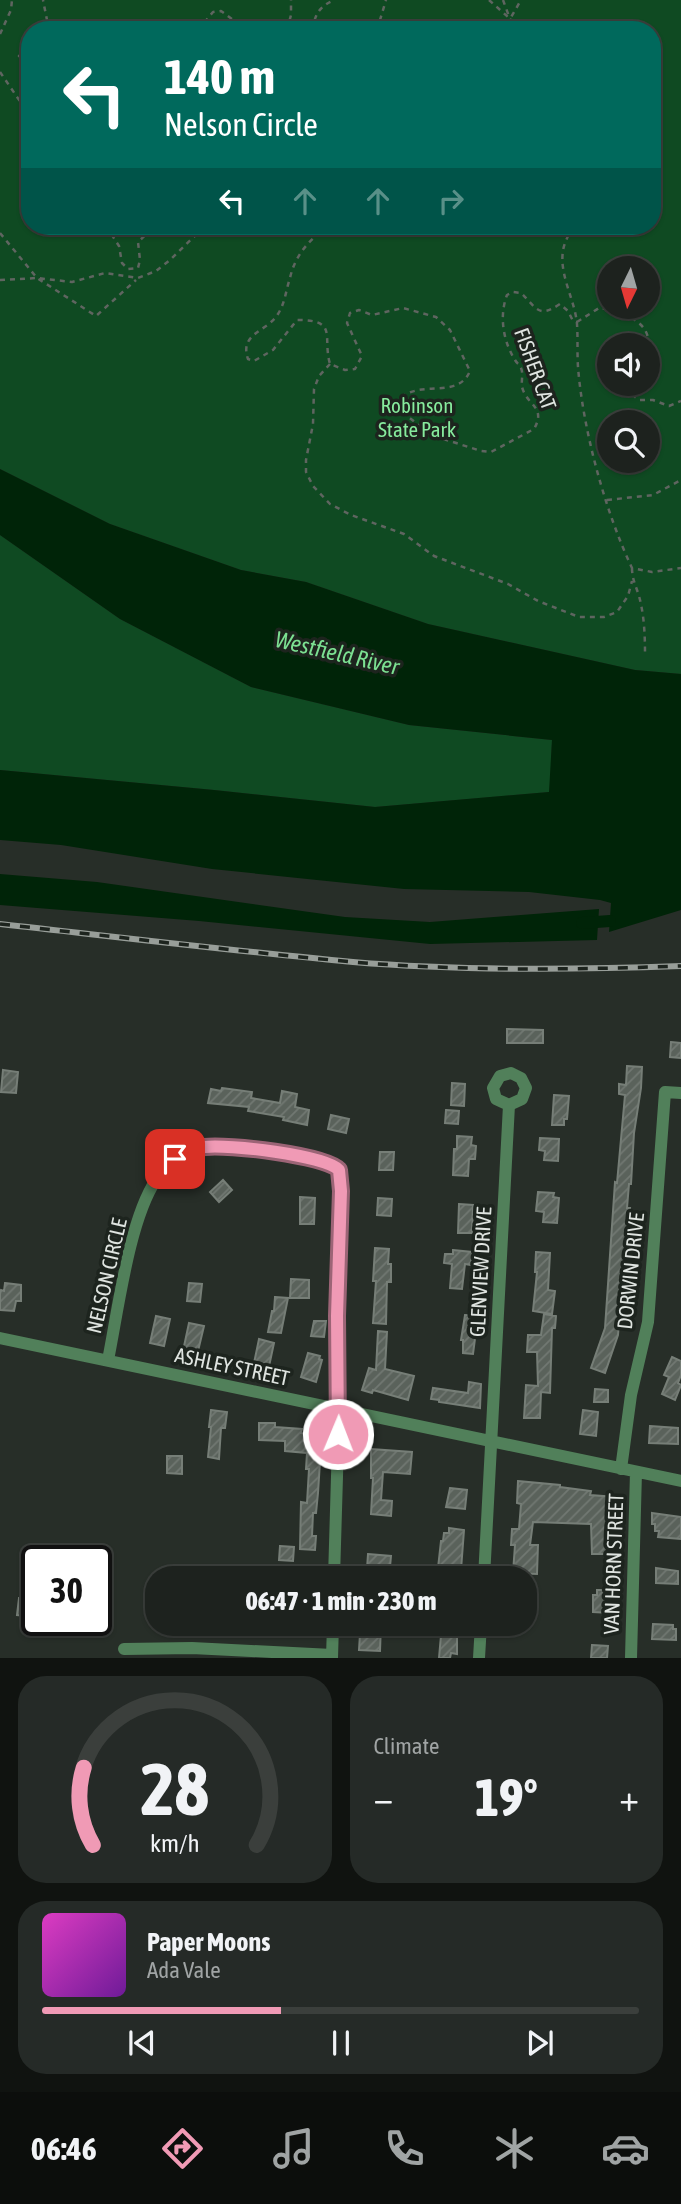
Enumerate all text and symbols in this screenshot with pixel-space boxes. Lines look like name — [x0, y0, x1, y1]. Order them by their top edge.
text: 140 m — [164, 48, 275, 104]
icon: left — [49, 49, 140, 140]
text: Nelson Circle — [164, 106, 318, 143]
icon: left — [213, 182, 251, 220]
icon: ahead — [286, 182, 324, 220]
icon: ahead — [359, 182, 397, 220]
icon: right — [432, 182, 470, 220]
north arrow — [597, 256, 660, 318]
map controls — [597, 256, 660, 473]
street label: FISHER CAT — [510, 324, 562, 413]
button: sound — [597, 333, 660, 396]
park label: Robinson State Park — [378, 393, 456, 441]
button: search — [597, 410, 660, 473]
water label: Westfield River — [273, 626, 403, 680]
pin — [145, 1129, 205, 1189]
icon: arrive — [156, 1140, 194, 1178]
street label: GLENVIEW DRIVE — [465, 1206, 495, 1338]
street label: DORWIN DRIVE — [612, 1211, 648, 1330]
street label: NELSON CIRCLE — [81, 1216, 131, 1336]
street label: ASHLEY STREET — [173, 1342, 292, 1390]
position arrow — [301, 1397, 375, 1471]
street label: VAN HORN STREET — [599, 1493, 627, 1635]
speed limit sign: 30 — [21, 1545, 112, 1636]
text: 06:47 · 1 min · 230 m — [246, 1586, 436, 1616]
text: Climate — [374, 1733, 439, 1759]
text: 28 — [141, 1748, 209, 1831]
text: 19° — [475, 1767, 538, 1827]
text: − — [374, 1776, 393, 1819]
text: + — [619, 1776, 639, 1819]
text: km/h — [150, 1829, 200, 1857]
text: Paper Moons — [147, 1927, 270, 1957]
text: Ada Vale — [147, 1957, 221, 1983]
icon: previous — [123, 2024, 161, 2062]
icon: pause — [322, 2024, 360, 2062]
icon: next — [521, 2024, 559, 2062]
icon: directions — [158, 2124, 207, 2173]
icon: music — [269, 2124, 318, 2173]
icon: phone — [380, 2124, 429, 2173]
icon: climate — [490, 2124, 539, 2173]
icon: car — [601, 2124, 650, 2173]
text: 06:46 — [31, 2130, 97, 2167]

